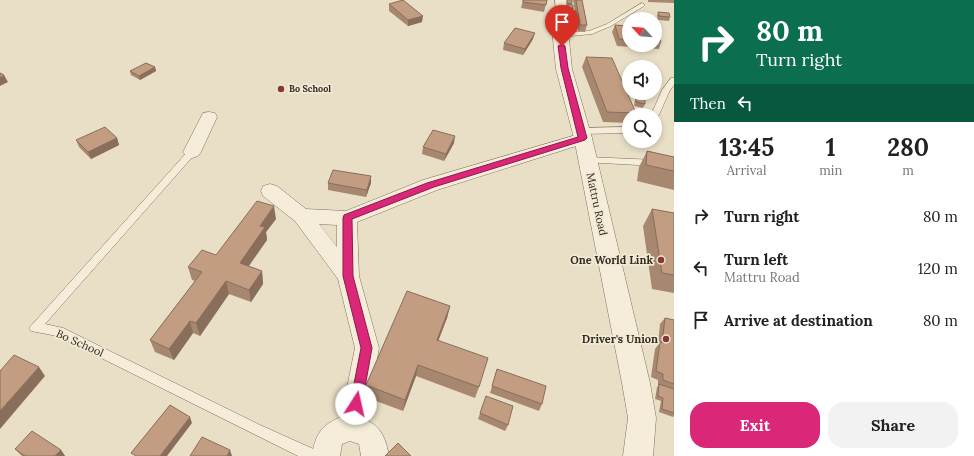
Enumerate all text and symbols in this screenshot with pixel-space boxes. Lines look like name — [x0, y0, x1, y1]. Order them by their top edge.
pin — [545, 5, 579, 46]
icon: arrive — [551, 11, 573, 33]
north arrow — [622, 12, 662, 52]
map controls — [622, 12, 662, 148]
text: 80 m — [756, 13, 823, 49]
icon: right — [690, 16, 742, 68]
text: Turn right — [756, 48, 842, 71]
button: sound — [622, 60, 662, 100]
place label: Bo School — [289, 83, 331, 94]
marker: Bo School — [276, 84, 286, 94]
icon: left — [734, 92, 756, 114]
text: Then — [690, 94, 726, 113]
button: search — [622, 108, 662, 148]
text: 13:45 — [719, 132, 774, 163]
text: 1 — [826, 132, 836, 163]
text: 280 — [887, 132, 929, 163]
text: Arrival — [727, 162, 766, 179]
text: min — [819, 162, 842, 179]
text: m — [902, 162, 914, 179]
street label: Mattru Road — [583, 171, 611, 237]
icon: right — [690, 205, 712, 227]
text: Turn right — [724, 207, 800, 226]
text: 80 m — [923, 207, 958, 226]
text: Turn left — [724, 250, 788, 269]
place label: One World Link — [570, 253, 653, 267]
marker: One World Link — [656, 255, 666, 265]
icon: left — [690, 257, 712, 279]
text: 120 m — [918, 259, 958, 278]
text: Mattru Road — [724, 269, 800, 286]
icon: arrive — [690, 309, 712, 331]
text: Arrive at destination — [724, 311, 873, 330]
text: 80 m — [923, 311, 958, 330]
street label: Bo School — [54, 326, 106, 360]
place label: Driver's Union — [582, 332, 658, 346]
marker: Driver's Union — [661, 334, 671, 344]
position arrow — [335, 383, 377, 425]
button: Exit — [690, 402, 820, 448]
button: Share — [828, 402, 958, 448]

